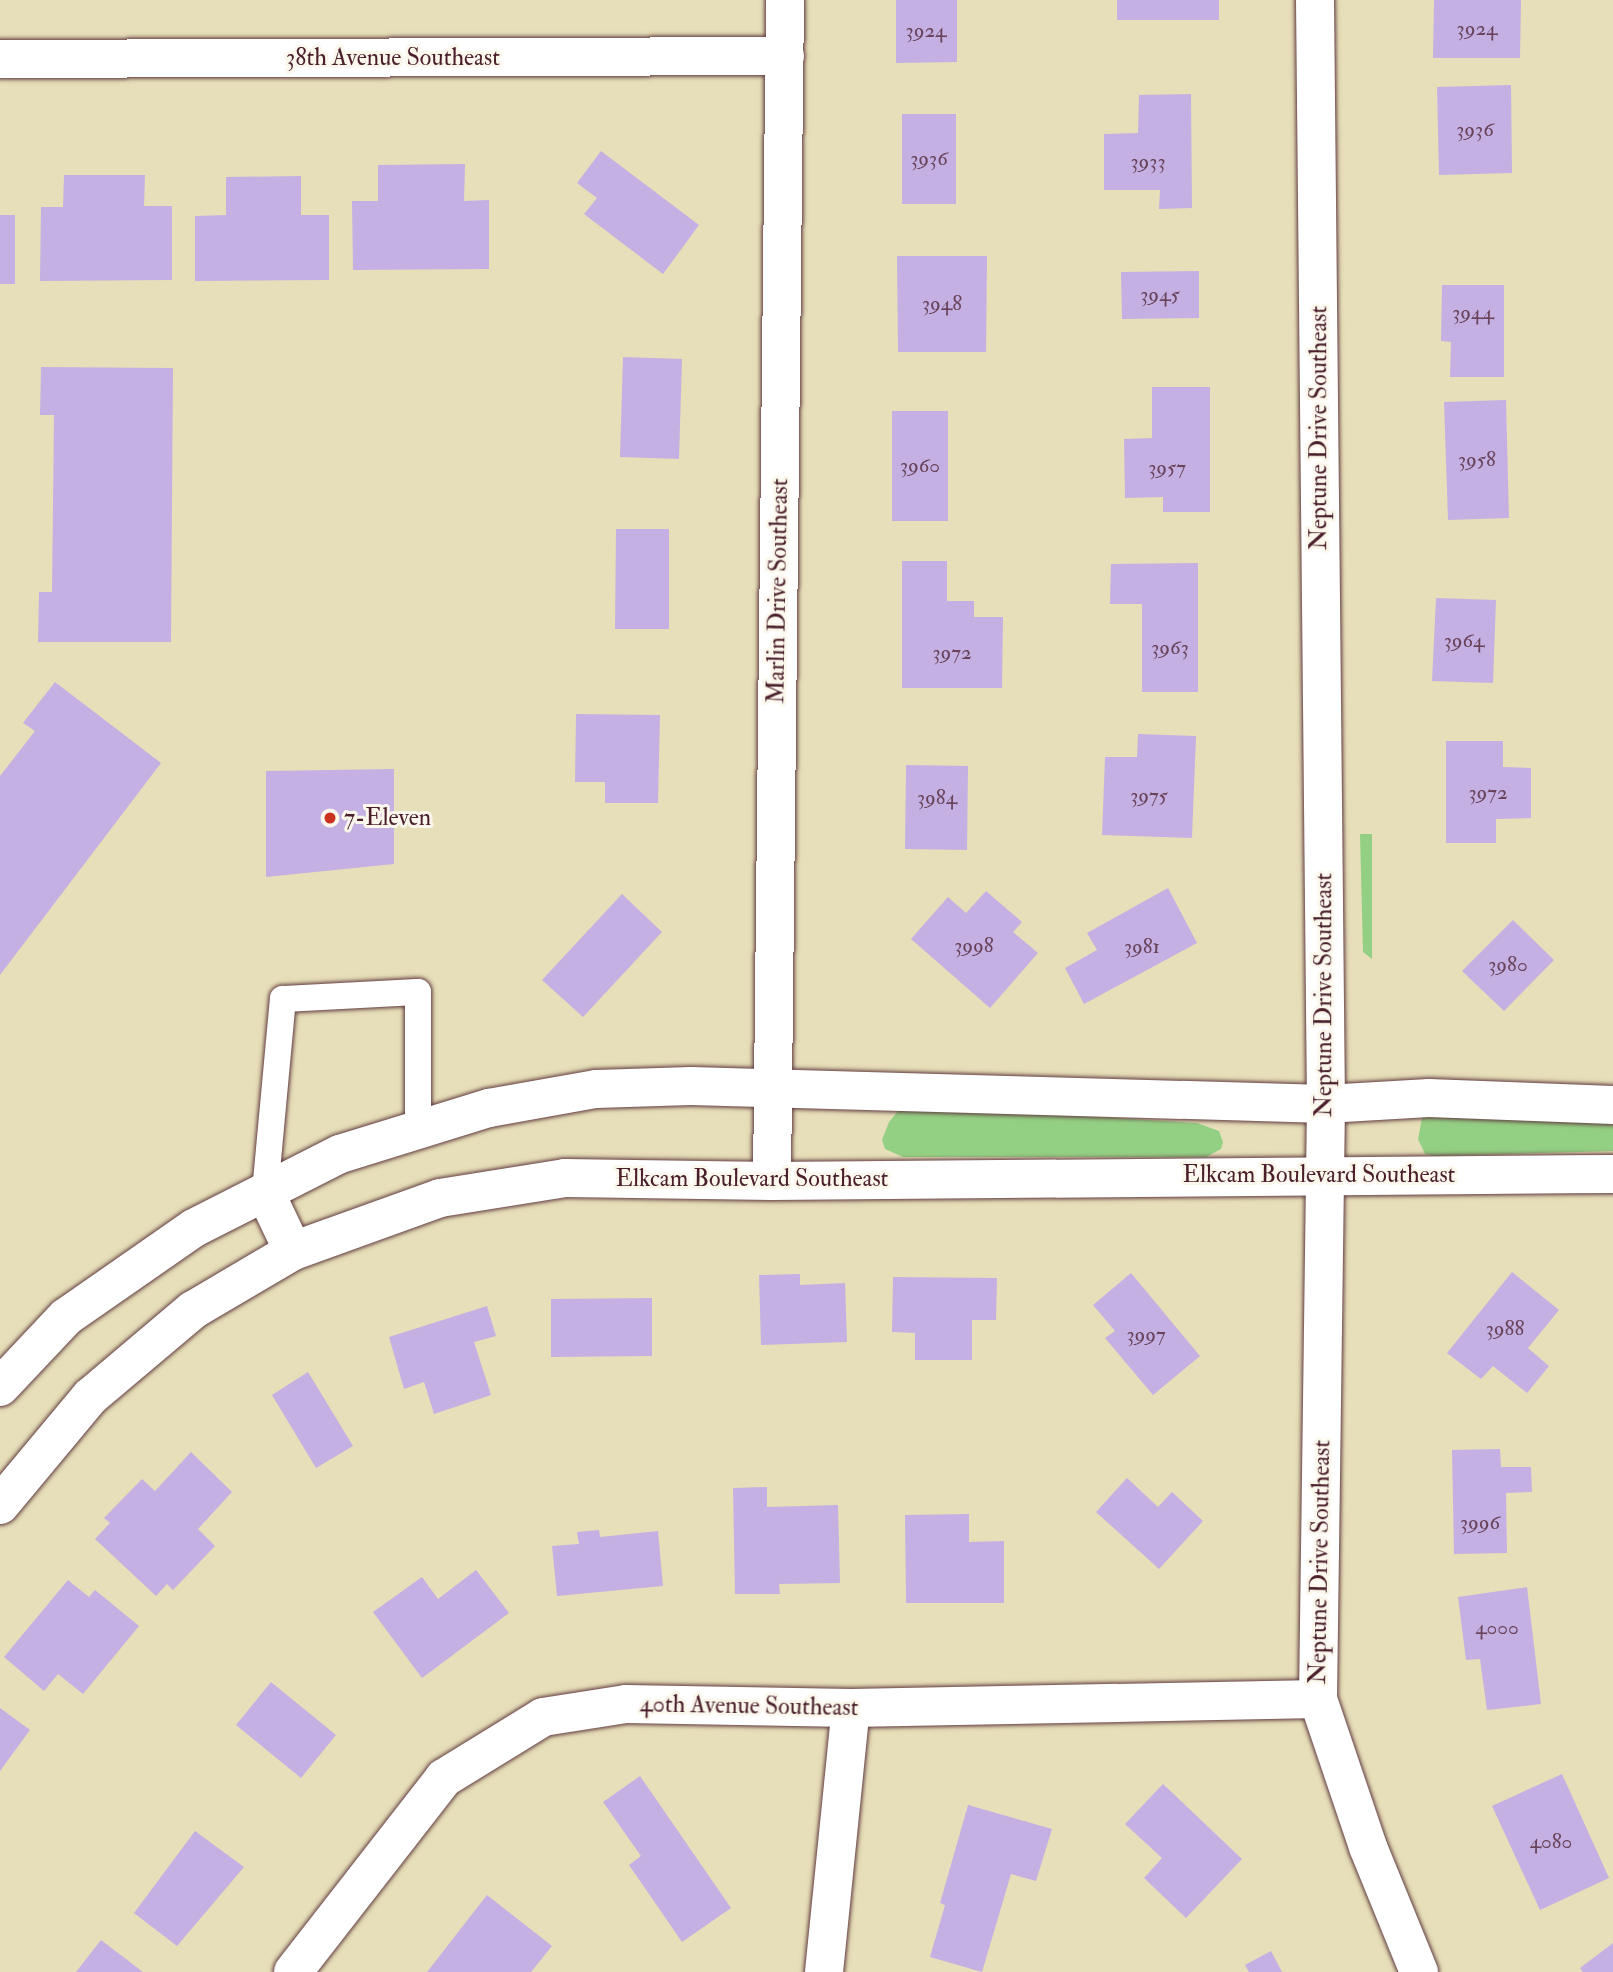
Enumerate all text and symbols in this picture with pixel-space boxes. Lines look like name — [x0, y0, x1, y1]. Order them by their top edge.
house number: 3924 — [1457, 16, 1497, 42]
house number: 3924 — [906, 18, 946, 44]
street label: 38th Avenue Southeast — [286, 44, 500, 72]
house number: 3936 — [1456, 117, 1494, 143]
house number: 3936 — [910, 146, 948, 172]
house number: 3933 — [1131, 149, 1165, 175]
house number: 3945 — [1140, 282, 1180, 308]
house number: 3948 — [922, 291, 962, 317]
house number: 3944 — [1452, 300, 1494, 326]
street label: Neptune Drive Southeast — [1305, 306, 1333, 550]
house number: 3958 — [1458, 447, 1496, 473]
house number: 3960 — [900, 453, 940, 479]
house number: 3957 — [1148, 455, 1186, 481]
street label: Marlin Drive Southeast — [762, 478, 794, 704]
house number: 3964 — [1444, 628, 1484, 654]
house number: 3963 — [1151, 635, 1189, 661]
house number: 3972 — [932, 640, 972, 666]
house number: 3972 — [1468, 780, 1508, 806]
house number: 3975 — [1130, 783, 1168, 809]
house number: 3984 — [917, 785, 957, 811]
place label: 7-Eleven — [344, 804, 431, 832]
marker: 7-Eleven — [322, 810, 338, 826]
street label: Neptune Drive Southeast — [1310, 873, 1338, 1117]
house number: 3998 — [954, 933, 994, 959]
house number: 3981 — [1124, 934, 1160, 960]
house number: 3980 — [1488, 952, 1528, 978]
street label: Elkcam Boulevard Southeast — [1183, 1161, 1455, 1189]
street label: Elkcam Boulevard Southeast — [616, 1165, 888, 1193]
house number: 3988 — [1486, 1316, 1524, 1342]
house number: 3997 — [1126, 1322, 1166, 1348]
street label: Neptune Drive Southeast — [1303, 1440, 1337, 1684]
house number: 3996 — [1460, 1510, 1500, 1536]
house number: 4000 — [1475, 1615, 1519, 1641]
street label: 40th Avenue Southeast — [639, 1690, 859, 1722]
house number: 4080 — [1530, 1829, 1572, 1855]

